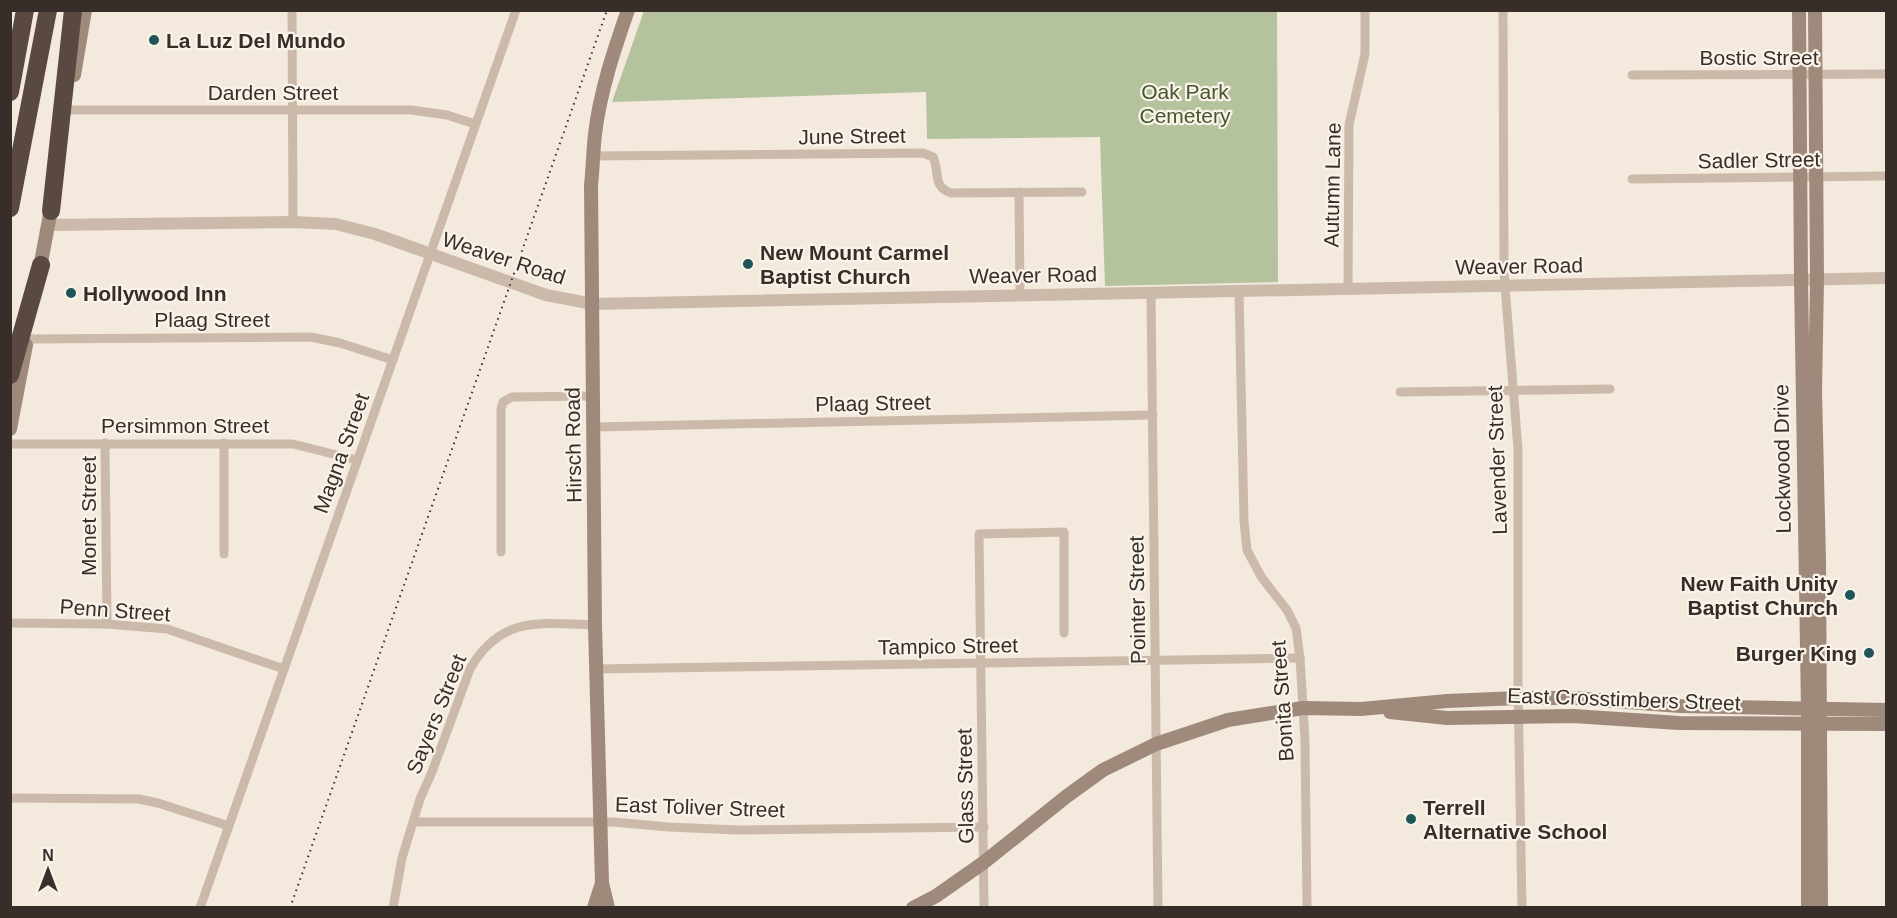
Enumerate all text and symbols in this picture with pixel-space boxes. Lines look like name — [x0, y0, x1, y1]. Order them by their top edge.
place label: La Luz Del Mundo — [166, 29, 346, 52]
marker: La Luz Del Mundo — [147, 33, 161, 47]
street label: Bostic Street — [1699, 46, 1819, 69]
park label: Oak Park Cemetery — [1139, 80, 1231, 127]
street label: Darden Street — [208, 81, 339, 104]
street label: Autumn Lane — [1319, 122, 1345, 248]
street label: June Street — [798, 124, 906, 148]
street label: Sadler Street — [1698, 147, 1821, 173]
street label: Weaver Road — [440, 227, 568, 289]
place label: New Mount Carmel Baptist Church — [760, 241, 949, 288]
street label: Weaver Road — [1455, 253, 1583, 279]
marker: New Mount Carmel Baptist Church — [741, 257, 755, 271]
street label: Weaver Road — [969, 262, 1097, 288]
place label: Hollywood Inn — [83, 282, 226, 305]
marker: Hollywood Inn — [64, 286, 78, 300]
street label: Plaag Street — [154, 308, 270, 331]
street label: Lockwood Drive — [1769, 384, 1795, 534]
street label: Lavender Street — [1483, 385, 1511, 535]
street label: Hirsch Road — [560, 387, 586, 503]
street label: Magna Street — [309, 390, 373, 516]
street label: Plaag Street — [815, 390, 931, 416]
street label: Persimmon Street — [101, 414, 269, 437]
street label: Monet Street — [77, 456, 100, 576]
street label: Pointer Street — [1124, 535, 1150, 664]
place label: New Faith Unity Baptist Church — [1680, 572, 1838, 619]
marker: New Faith Unity Baptist Church — [1843, 588, 1857, 602]
street label: Penn Street — [59, 595, 171, 625]
street label: Tampico Street — [878, 633, 1018, 659]
street label: Bonita Street — [1266, 639, 1298, 762]
place label: Burger King — [1736, 642, 1857, 665]
marker: Burger King — [1862, 646, 1876, 660]
street label: Sayers Street — [402, 651, 471, 777]
street label: East Crosstimbers Street — [1507, 683, 1741, 715]
street label: Glass Street — [952, 728, 978, 844]
street label: East Toliver Street — [615, 793, 786, 821]
place label: Terrell Alternative School — [1423, 796, 1607, 843]
marker: Terrell Alternative School — [1404, 812, 1418, 826]
north arrow — [18, 840, 78, 900]
text: N — [42, 847, 54, 864]

